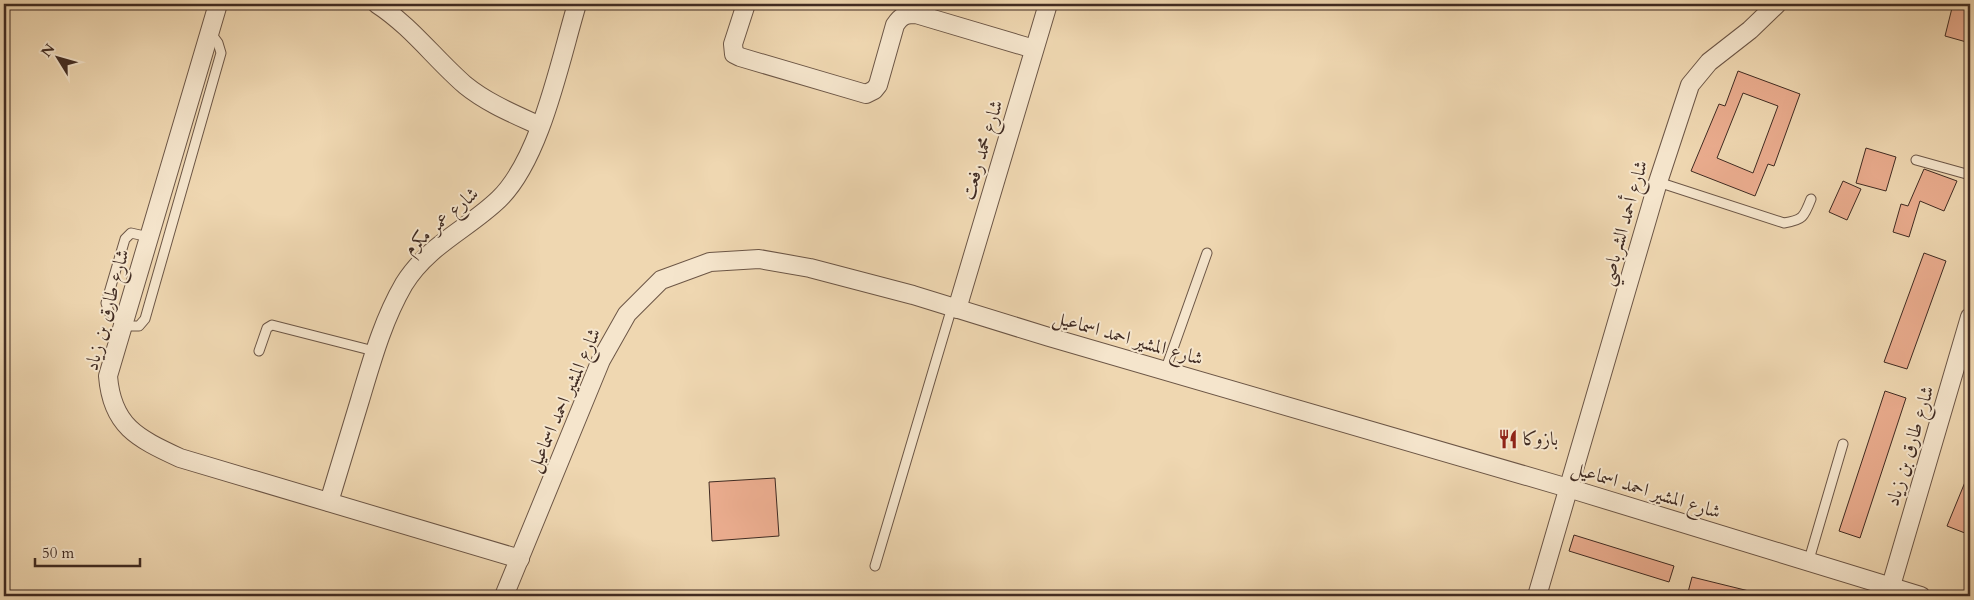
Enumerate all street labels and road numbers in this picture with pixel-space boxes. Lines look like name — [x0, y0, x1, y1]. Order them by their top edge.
street label: شارع محمد رفعت — [955, 97, 1011, 204]
street label: شارع أحمد الشرباصي — [1594, 157, 1658, 290]
street label: شارع عمر مكرم — [398, 181, 486, 263]
street label: شارع طارق بن زياد — [78, 246, 138, 374]
street label: شارع المشير احمد اسماعيل — [1049, 304, 1206, 374]
street label: شارع المشير احمد اسماعيل — [521, 324, 609, 477]
street label: شارع طارق بن زياد — [1879, 383, 1943, 510]
street label: شارع المشير احمد اسماعيل — [1568, 455, 1724, 527]

